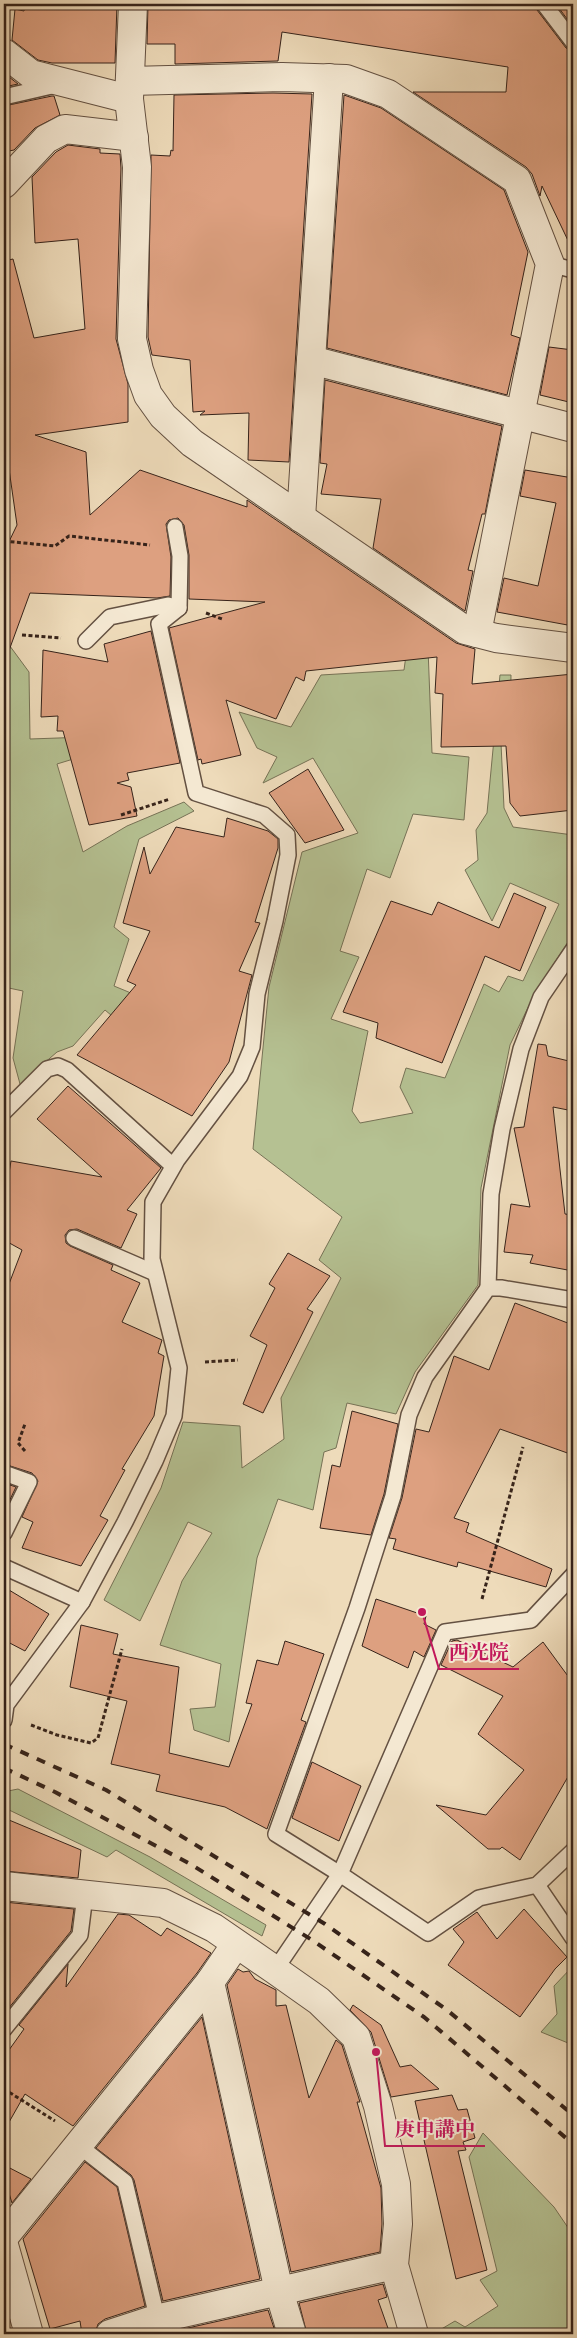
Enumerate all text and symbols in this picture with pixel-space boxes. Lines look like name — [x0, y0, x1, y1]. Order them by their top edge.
callout: 西光院 — [439, 1634, 519, 1669]
text: 西光院 — [449, 1641, 509, 1664]
callout: 庚申講中 — [385, 2111, 485, 2146]
text: 庚申講中 — [395, 2118, 475, 2141]

